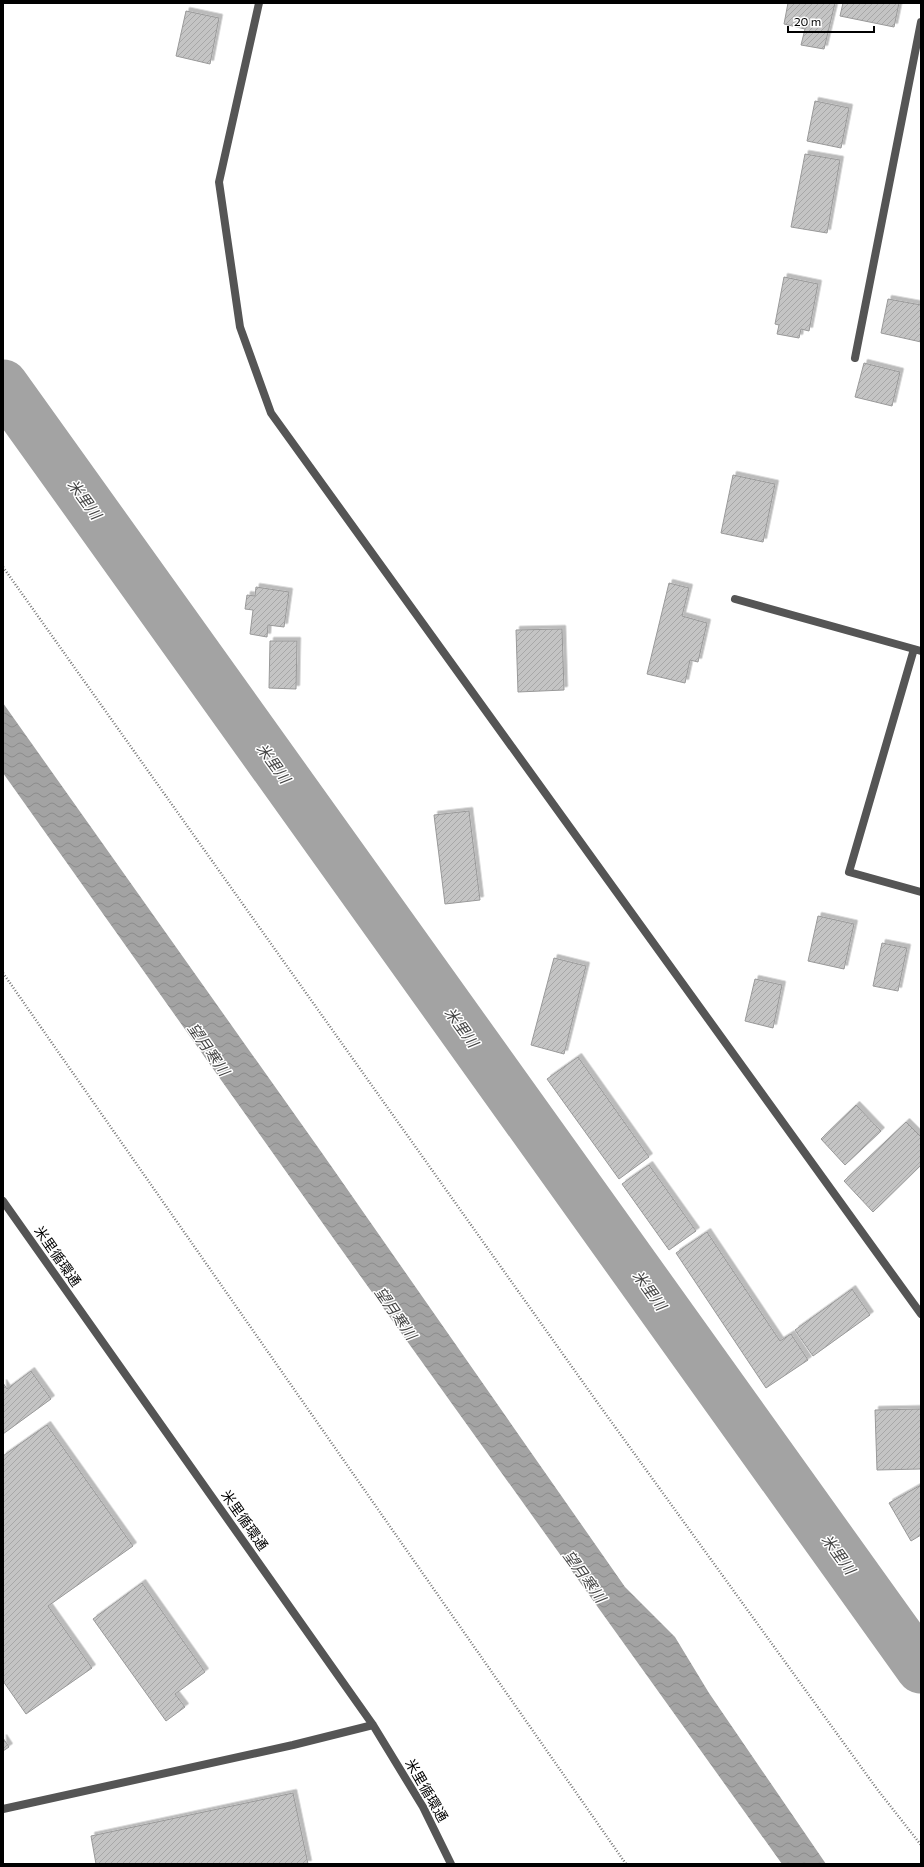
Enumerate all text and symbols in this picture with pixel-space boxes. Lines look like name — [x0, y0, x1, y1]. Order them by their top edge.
scale bar — [788, 8, 874, 34]
text: 20 m — [794, 14, 821, 28]
water label: 米里川 — [64, 476, 107, 524]
water label: 米里川 — [253, 740, 296, 788]
water label: 米里川 — [441, 1004, 484, 1052]
water label: 望月寒川 — [184, 1019, 235, 1080]
street label: 米里循環通 — [31, 1222, 85, 1290]
water label: 米里川 — [629, 1267, 672, 1315]
water label: 望月寒川 — [371, 1283, 422, 1344]
street label: 米里循環通 — [218, 1486, 272, 1554]
water label: 米里川 — [818, 1531, 861, 1579]
water label: 望月寒川 — [560, 1546, 611, 1607]
street label: 米里循環通 — [402, 1755, 452, 1825]

